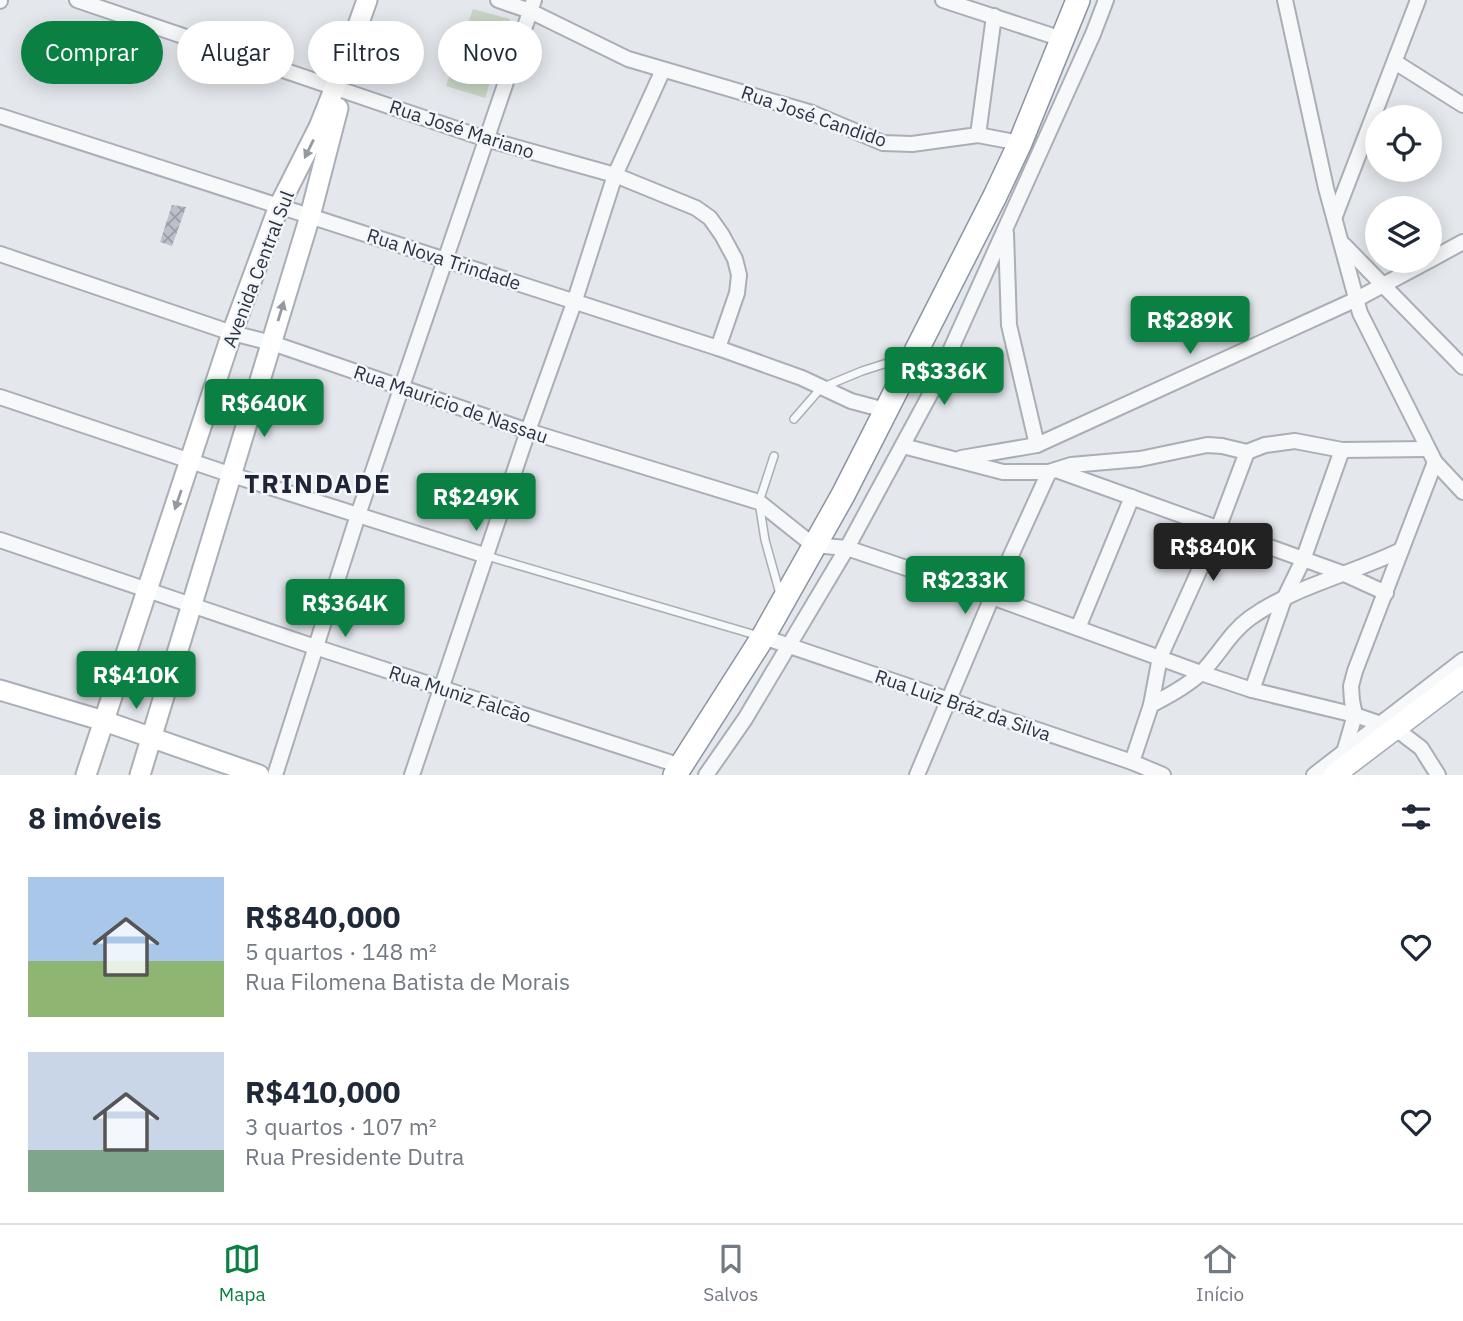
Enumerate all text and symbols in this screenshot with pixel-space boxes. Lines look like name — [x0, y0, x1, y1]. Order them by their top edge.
chip: Comprar — [21, 21, 163, 84]
chip: Alugar — [177, 21, 294, 84]
chip: Filtros — [308, 21, 424, 84]
chip: Novo — [438, 21, 542, 84]
street label: Rua José Candido — [738, 80, 890, 152]
street label: Rua José Mariano — [387, 94, 537, 164]
map controls — [1365, 105, 1442, 273]
button: locate — [1365, 105, 1442, 182]
one-way arrow — [303, 139, 314, 159]
street label: Avenida Central Sul — [217, 187, 299, 351]
button: layers — [1365, 196, 1442, 273]
street label: Rua Nova Trindade — [364, 223, 524, 295]
pin: R$289K — [1133, 296, 1247, 356]
one-way arrow — [277, 300, 287, 321]
text: R$289K — [1147, 304, 1233, 334]
pin: R$336K — [887, 348, 1001, 407]
text: R$336K — [901, 355, 987, 385]
street label: Rua Mauricio de Nassau — [351, 359, 551, 449]
pin: R$640K — [207, 380, 321, 439]
text: R$640K — [221, 387, 307, 417]
district label: TRINDADE — [244, 466, 392, 500]
pin: R$249K — [419, 474, 533, 533]
text: R$249K — [433, 481, 519, 511]
one-way arrow — [172, 489, 183, 510]
pin: R$840K — [1156, 524, 1270, 583]
text: R$840K — [1170, 531, 1256, 561]
pin: R$233K — [908, 556, 1022, 616]
text: R$233K — [922, 564, 1008, 594]
pin: R$364K — [288, 580, 402, 639]
text: R$364K — [302, 587, 388, 617]
pin: R$410K — [79, 652, 193, 711]
text: R$410K — [93, 659, 179, 689]
street label: Rua Muniz Falcão — [386, 660, 534, 728]
street label: Rua Luiz Bráz da Silva — [872, 664, 1054, 746]
text: 8 imóveis — [28, 798, 162, 837]
icon: filters — [1397, 798, 1435, 836]
text: R$840,000 — [245, 897, 401, 936]
icon: home — [84, 905, 168, 989]
icon: heart — [1397, 928, 1435, 966]
text: 5 quartos · 148 m² — [245, 936, 437, 966]
text: Rua Filomena Batista de Morais — [245, 966, 570, 996]
text: R$410,000 — [245, 1072, 401, 1111]
icon: home — [84, 1080, 168, 1164]
icon: heart — [1397, 1103, 1435, 1141]
text: 3 quartos · 107 m² — [245, 1111, 437, 1141]
text: Rua Presidente Dutra — [245, 1141, 464, 1171]
tab: Mapa — [219, 1240, 266, 1306]
tab: Salvos — [703, 1240, 758, 1306]
tab: Início — [1196, 1240, 1244, 1306]

